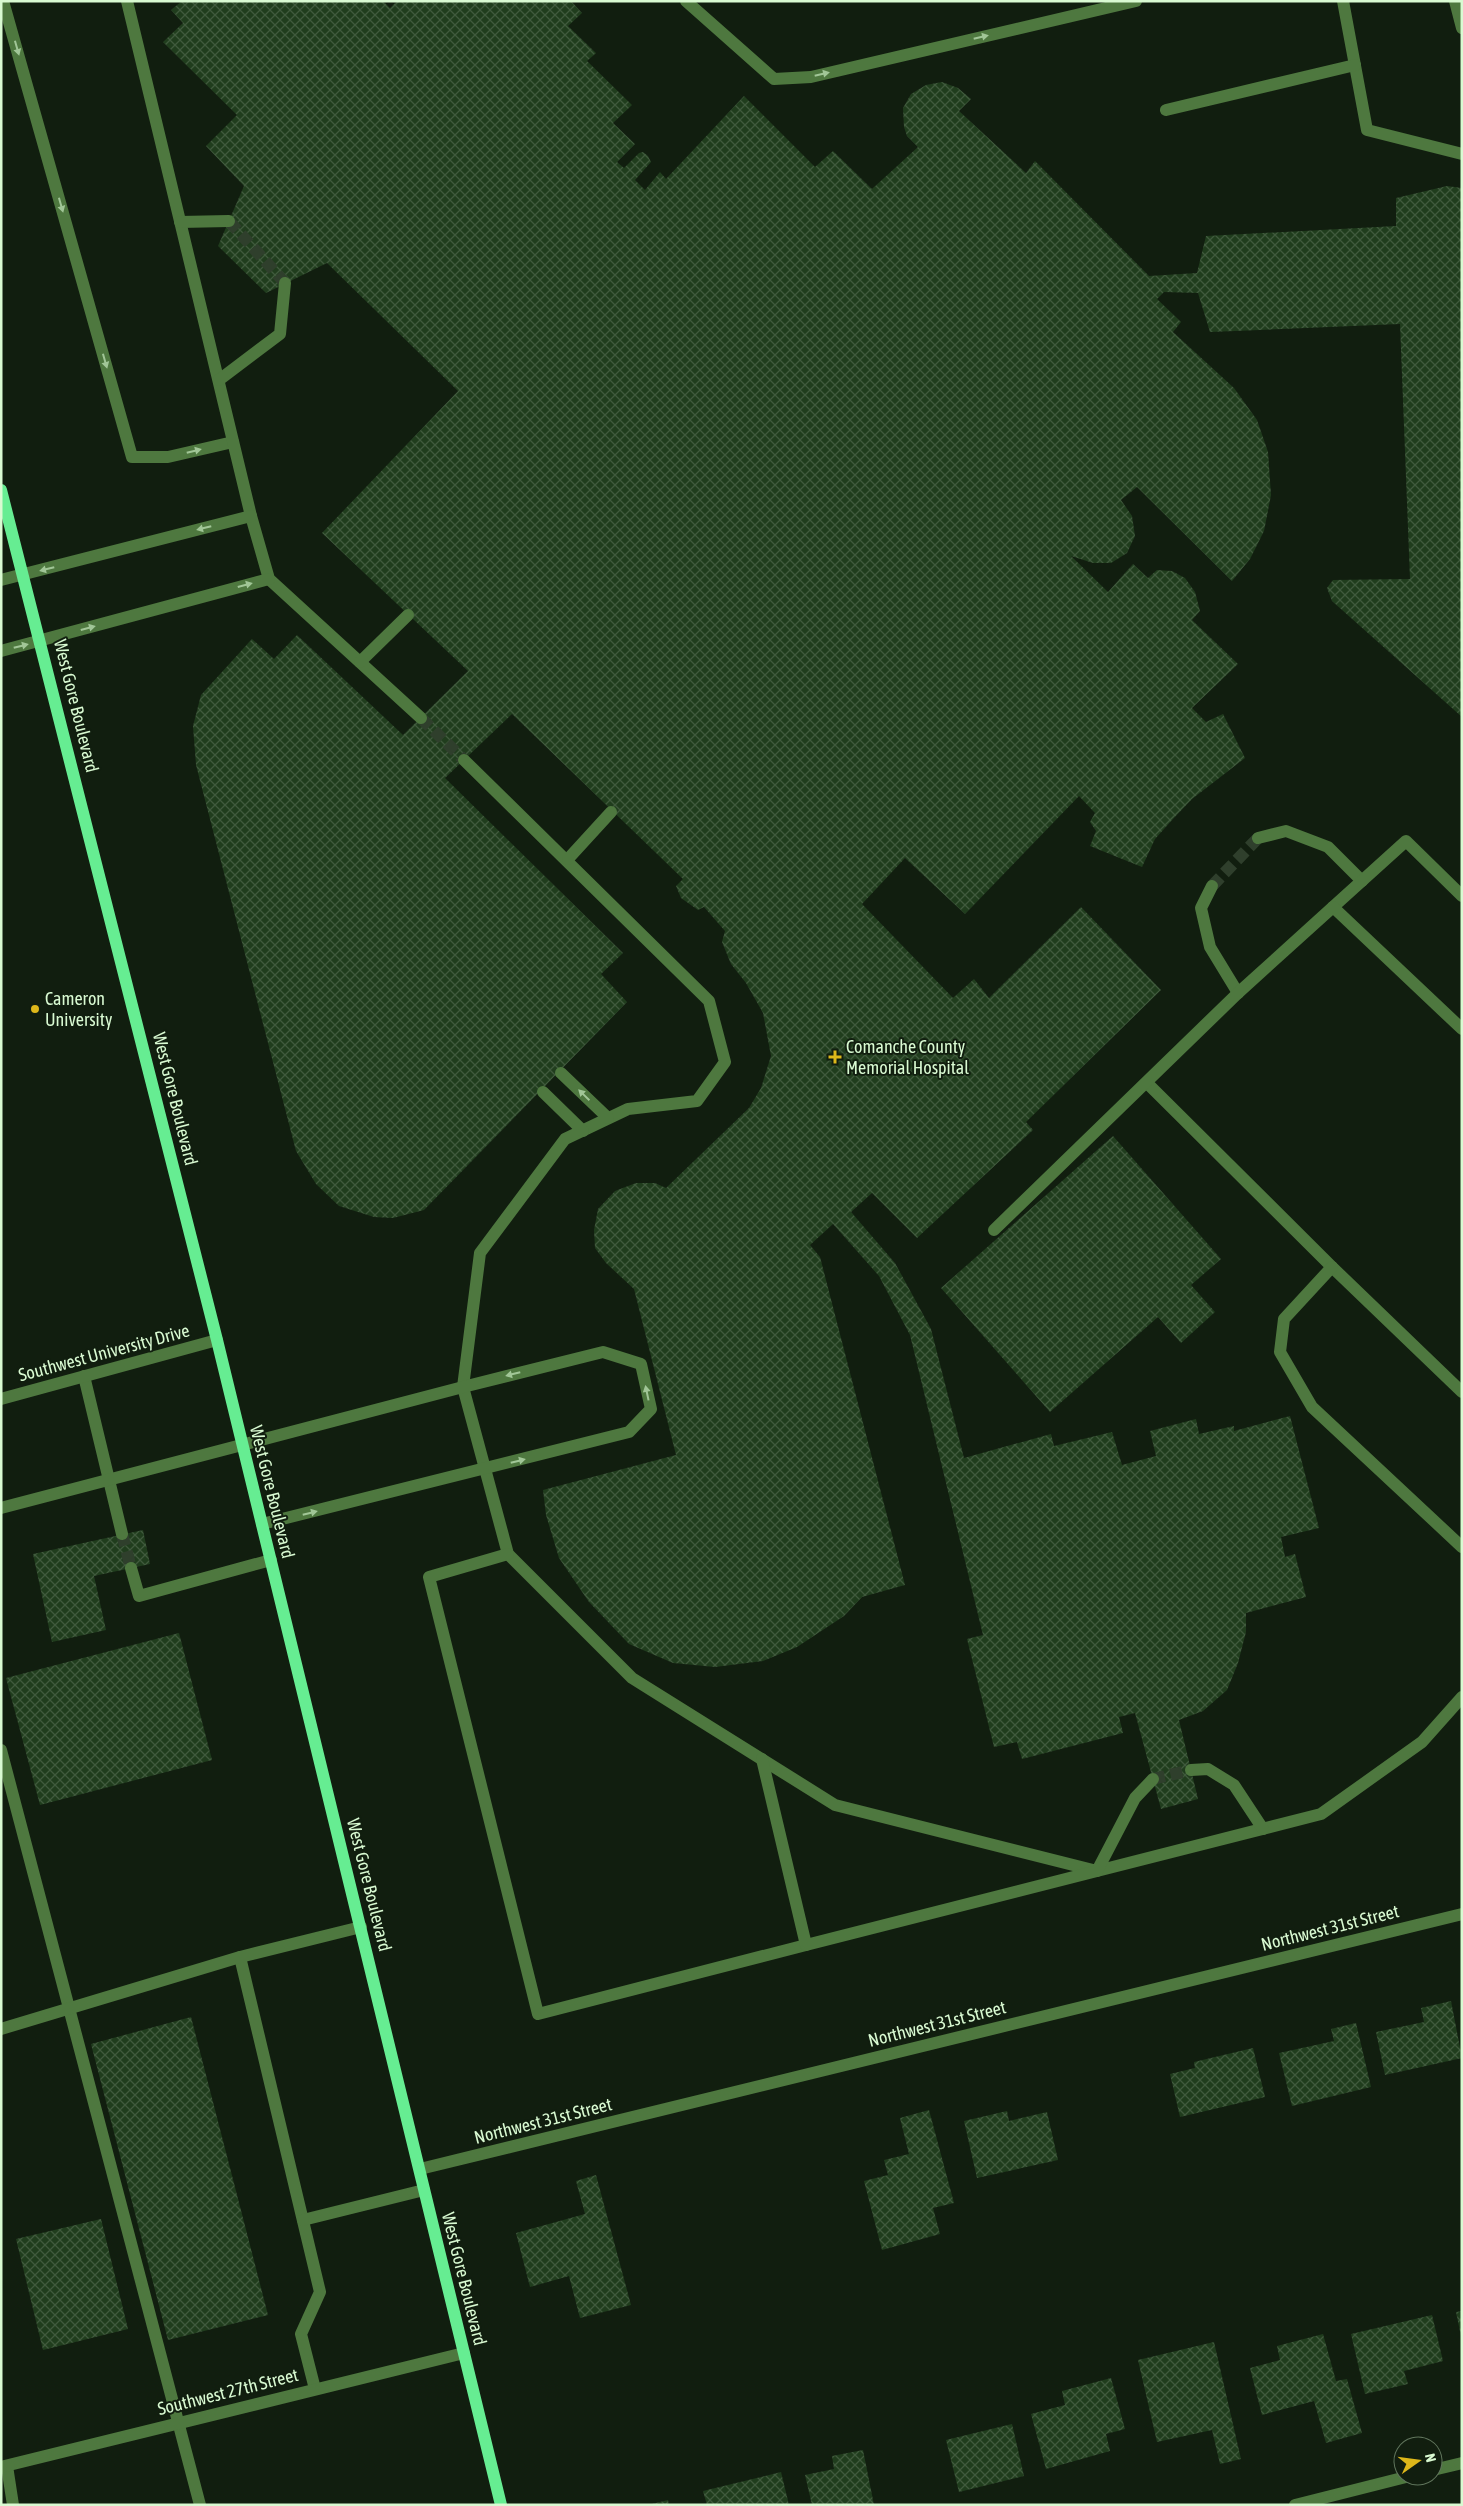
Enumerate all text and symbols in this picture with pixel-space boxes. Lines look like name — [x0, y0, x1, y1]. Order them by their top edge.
one-way arrow — [973, 33, 988, 41]
one-way arrow — [13, 41, 21, 56]
one-way arrow — [815, 70, 830, 78]
one-way arrow — [57, 197, 65, 212]
one-way arrow — [101, 354, 109, 369]
one-way arrow — [186, 447, 201, 455]
one-way arrow — [197, 524, 212, 532]
one-way arrow — [39, 565, 54, 573]
one-way arrow — [238, 581, 253, 589]
one-way arrow — [81, 624, 96, 632]
street label: West Gore Boulevard — [50, 637, 103, 775]
one-way arrow — [14, 642, 29, 650]
place label: Cameron University — [45, 988, 112, 1030]
marker: Cameron University — [29, 1003, 41, 1015]
street label: West Gore Boulevard — [149, 1030, 202, 1168]
place label: Comanche County Memorial Hospital — [846, 1036, 969, 1078]
marker: Comanche County Memorial Hospital — [828, 1050, 842, 1064]
one-way arrow — [579, 1089, 591, 1101]
street label: Southwest University Drive — [16, 1320, 192, 1385]
one-way arrow — [505, 1370, 520, 1378]
one-way arrow — [643, 1386, 651, 1401]
street label: West Gore Boulevard — [246, 1423, 299, 1561]
one-way arrow — [511, 1456, 526, 1464]
one-way arrow — [302, 1509, 317, 1517]
street label: West Gore Boulevard — [343, 1816, 396, 1954]
street label: Northwest 31st Street — [1259, 1900, 1401, 1955]
street label: Northwest 31st Street — [866, 1996, 1008, 2051]
street label: Northwest 31st Street — [472, 2093, 614, 2148]
street label: West Gore Boulevard — [438, 2210, 491, 2348]
street label: Southwest 27th Street — [155, 2364, 300, 2419]
north arrow — [1393, 2436, 1443, 2486]
text: N — [1422, 2452, 1439, 2464]

